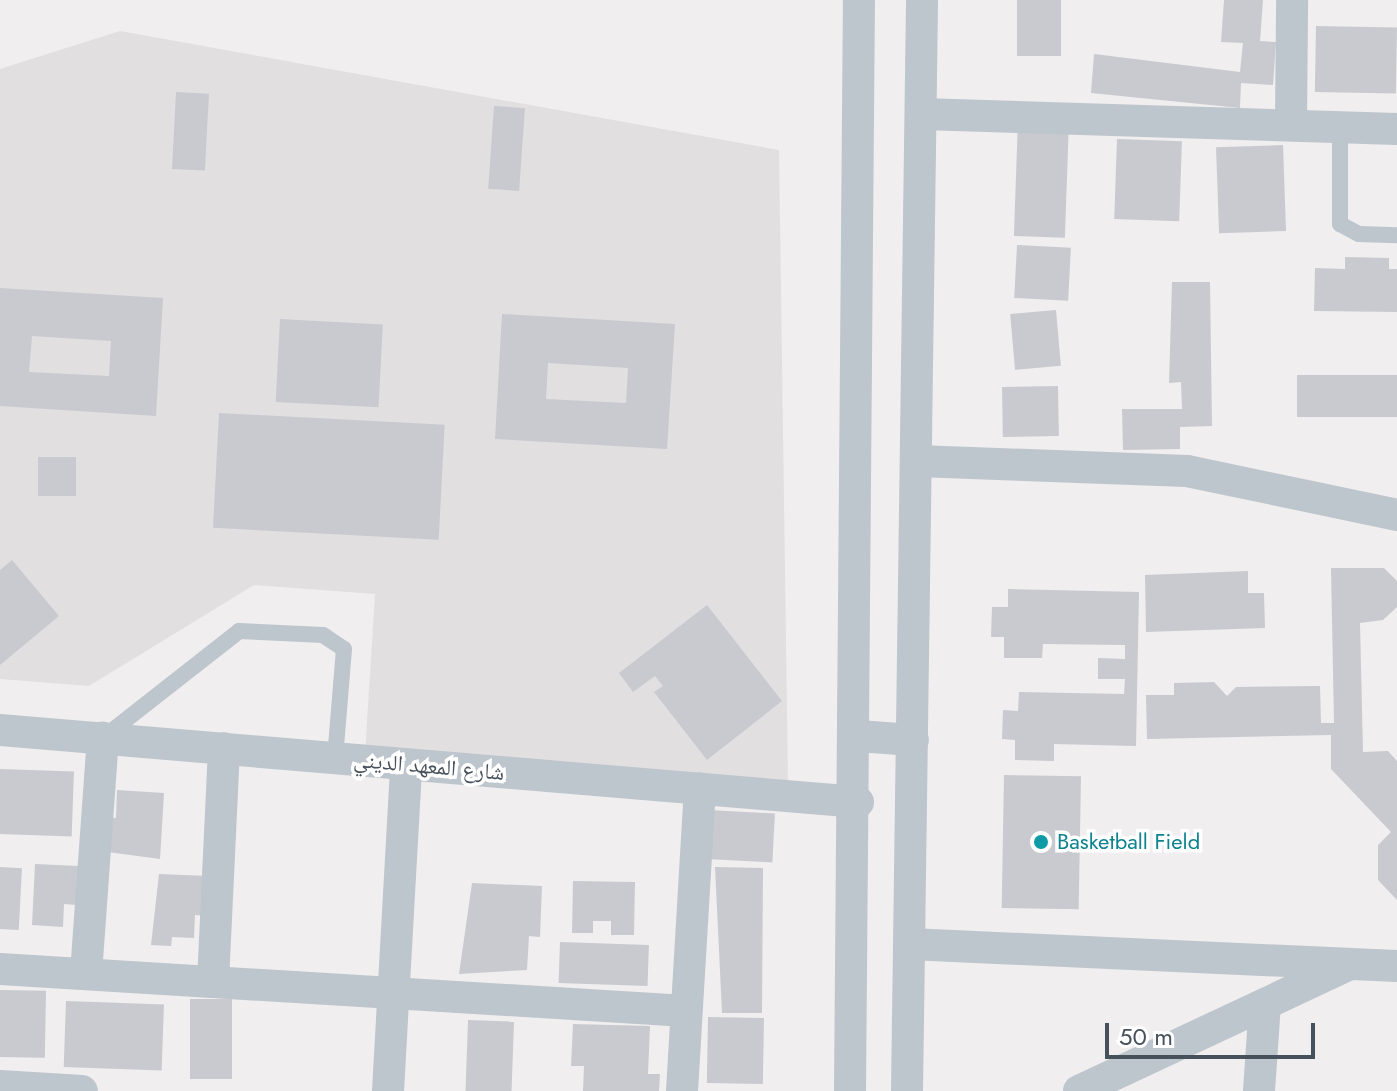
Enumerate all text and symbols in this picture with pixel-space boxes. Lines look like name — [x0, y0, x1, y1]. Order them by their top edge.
street label: شارع المعهد الديني — [352, 746, 506, 786]
place label: Basketball Field — [1057, 829, 1200, 855]
marker: Basketball Field — [1032, 833, 1050, 851]
scale bar — [1109, 1007, 1319, 1057]
text: 50 m — [1119, 1019, 1173, 1054]

